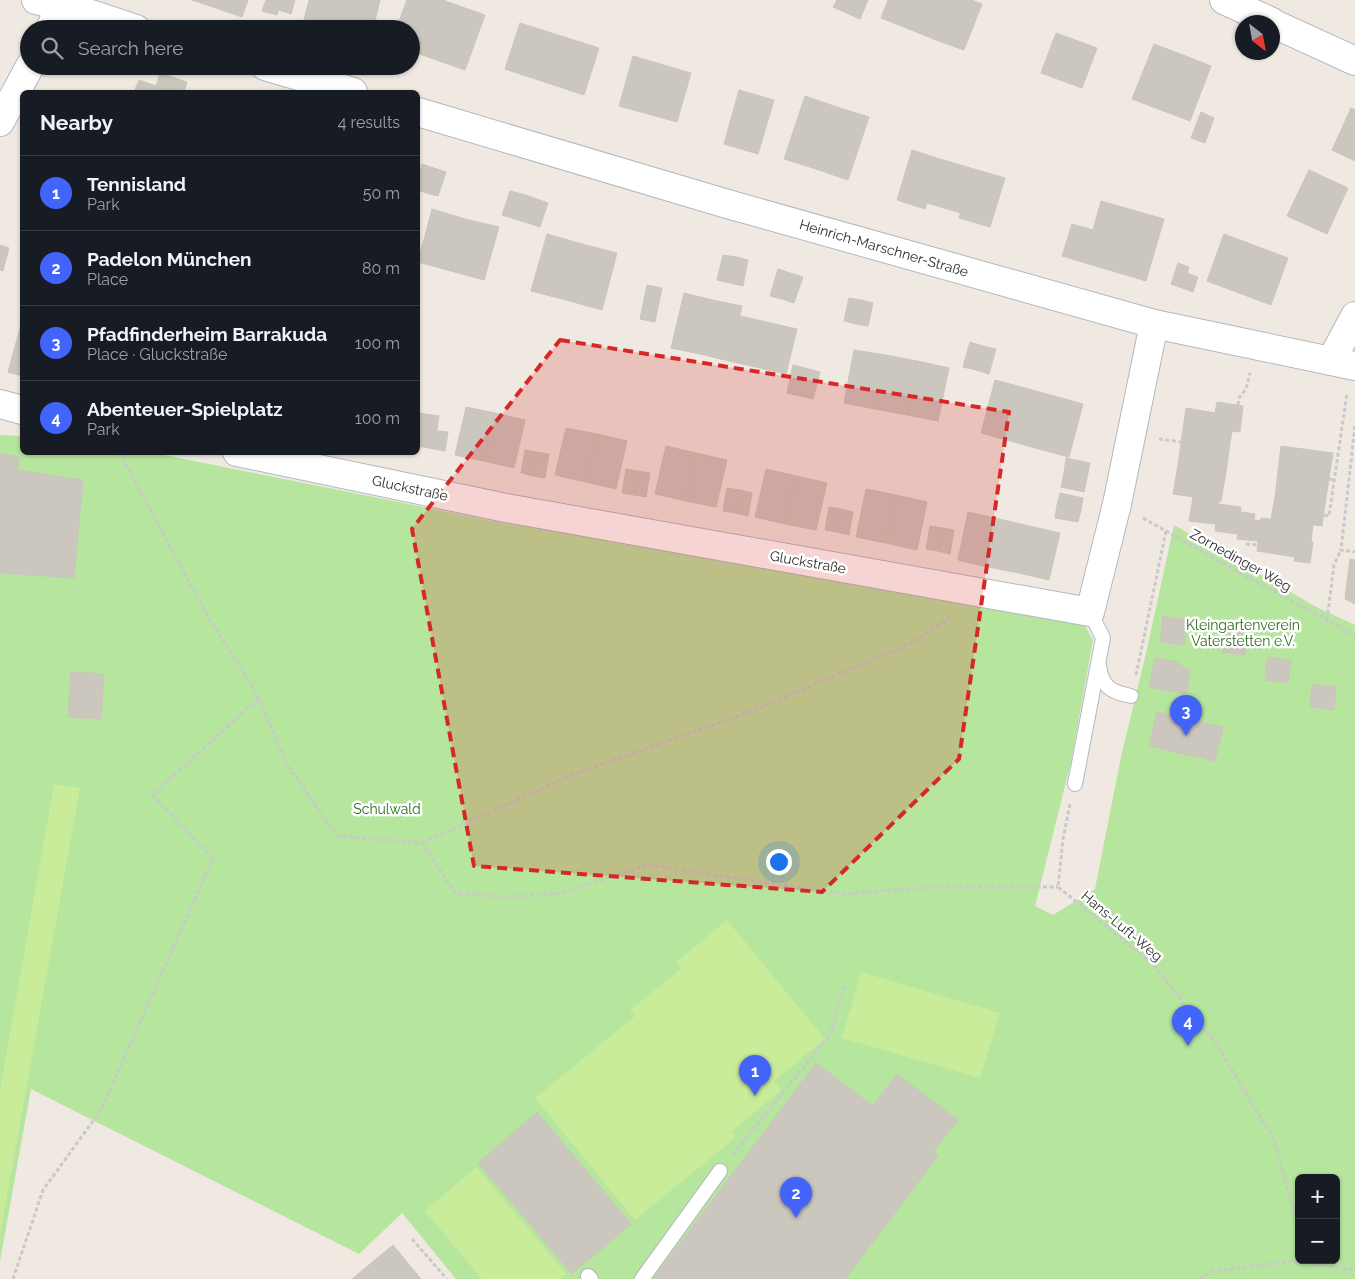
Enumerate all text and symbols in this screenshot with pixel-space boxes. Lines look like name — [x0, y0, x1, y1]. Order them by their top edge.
north arrow — [1235, 15, 1280, 60]
search box — [20, 20, 420, 75]
icon: search — [38, 34, 66, 62]
text: Search here — [78, 37, 184, 59]
text: Nearby — [40, 110, 113, 135]
text: 4 results — [338, 113, 400, 132]
text: Tennisland — [87, 173, 186, 195]
text: 1 — [52, 184, 60, 203]
text: 50 m — [363, 184, 400, 203]
text: Park — [87, 195, 120, 214]
street label: Heinrich-Marschner-Straße — [798, 216, 970, 280]
text: Padelon München — [87, 248, 252, 270]
text: 2 — [51, 259, 61, 278]
text: 80 m — [362, 259, 400, 278]
text: Place — [87, 270, 128, 289]
text: Pfadfinderheim Barrakuda — [87, 323, 327, 345]
text: 3 — [52, 334, 60, 353]
text: 100 m — [355, 334, 400, 353]
text: Place · Gluckstraße — [87, 345, 227, 364]
text: Abenteuer-Spielplatz — [87, 398, 283, 420]
text: 4 — [51, 409, 61, 428]
text: 100 m — [355, 409, 400, 428]
text: Park — [87, 420, 120, 439]
street label: Gluckstraße — [371, 472, 449, 504]
street label: Zornedinger Weg — [1188, 526, 1294, 594]
street label: Gluckstraße — [769, 547, 847, 577]
park label: Kleingartenverein Vaterstetten e.V. — [1186, 617, 1300, 649]
pin: 3 — [1170, 695, 1202, 736]
park label: Schulwald — [353, 801, 421, 817]
your location — [766, 849, 792, 875]
street label: Hans-Luft-Weg — [1078, 888, 1166, 964]
pin: 4 — [1172, 1005, 1204, 1046]
pin: 1 — [739, 1055, 771, 1096]
map controls — [1295, 1174, 1340, 1264]
button: + — [1295, 1174, 1340, 1219]
pin: 2 — [780, 1177, 812, 1218]
button: − — [1295, 1219, 1340, 1264]

